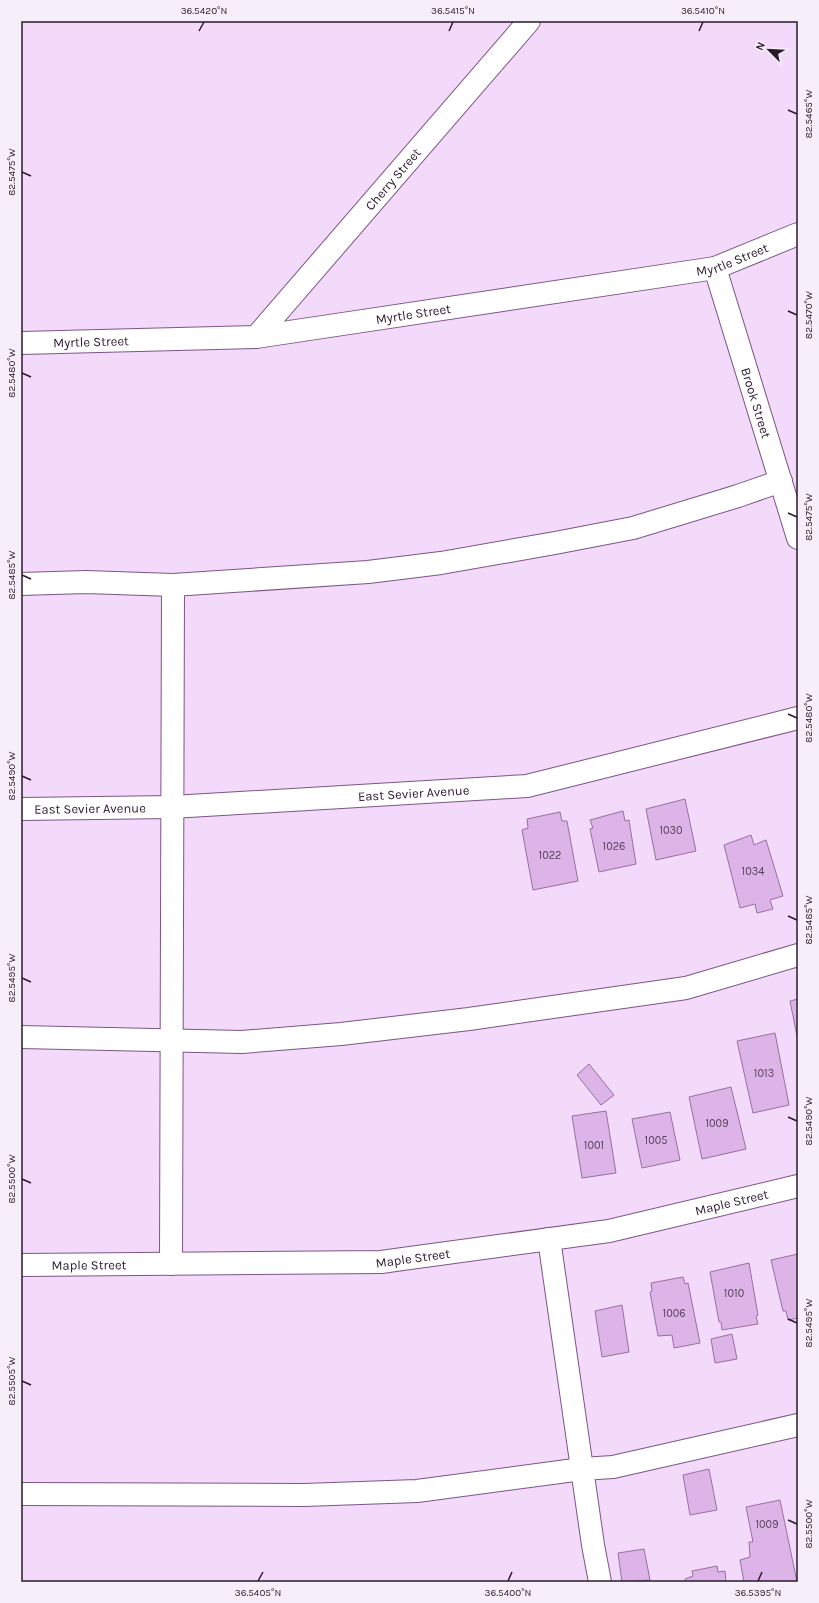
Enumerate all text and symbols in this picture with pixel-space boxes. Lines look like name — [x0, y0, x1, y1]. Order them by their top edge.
text: 36.5420°N — [181, 5, 227, 17]
text: 36.5415°N — [431, 5, 475, 17]
text: 36.5410°N — [681, 5, 725, 17]
north arrow — [749, 30, 789, 70]
text: N — [753, 40, 768, 52]
text: 82.5465°W — [803, 90, 815, 138]
street label: Cherry Street — [362, 145, 423, 213]
text: 82.5475°W — [6, 148, 18, 196]
street label: Myrtle Street — [695, 240, 770, 278]
text: 82.5470°W — [803, 291, 815, 339]
street label: Myrtle Street — [375, 300, 452, 326]
street label: Myrtle Street — [53, 333, 129, 350]
text: 82.5480°W — [6, 348, 18, 398]
street label: Brook Street — [739, 366, 774, 440]
text: 82.5475°W — [803, 493, 815, 541]
text: 82.5485°W — [6, 550, 18, 600]
text: 82.5480°W — [803, 693, 815, 743]
text: 82.5490°W — [6, 751, 18, 801]
street label: East Sevier Avenue — [357, 782, 470, 803]
street label: East Sevier Avenue — [34, 800, 146, 816]
house number: 1030 — [659, 824, 683, 837]
house number: 1026 — [603, 840, 625, 853]
house number: 1022 — [539, 849, 561, 862]
house number: 1034 — [742, 865, 764, 878]
text: 82.5485°W — [803, 895, 815, 945]
text: 82.5495°W — [6, 954, 18, 1002]
house number: 1013 — [754, 1067, 774, 1080]
text: 82.5490°W — [803, 1096, 815, 1146]
house number: 1009 — [705, 1117, 729, 1130]
house number: 1005 — [645, 1134, 667, 1147]
house number: 1001 — [584, 1139, 604, 1152]
text: 82.5500°W — [6, 1154, 18, 1204]
street label: Maple Street — [693, 1186, 770, 1218]
street label: Maple Street — [375, 1245, 451, 1270]
street label: Maple Street — [51, 1257, 127, 1272]
house number: 1010 — [724, 1287, 744, 1300]
text: 82.5495°W — [803, 1299, 815, 1347]
house number: 1006 — [663, 1307, 686, 1320]
text: 82.5505°W — [6, 1356, 18, 1405]
text: 82.5500°W — [803, 1499, 815, 1549]
house number: 1009 — [755, 1518, 779, 1531]
text: 36.5405°N — [235, 1587, 281, 1599]
text: 36.5400°N — [485, 1587, 531, 1599]
text: 36.5395°N — [735, 1587, 781, 1599]

